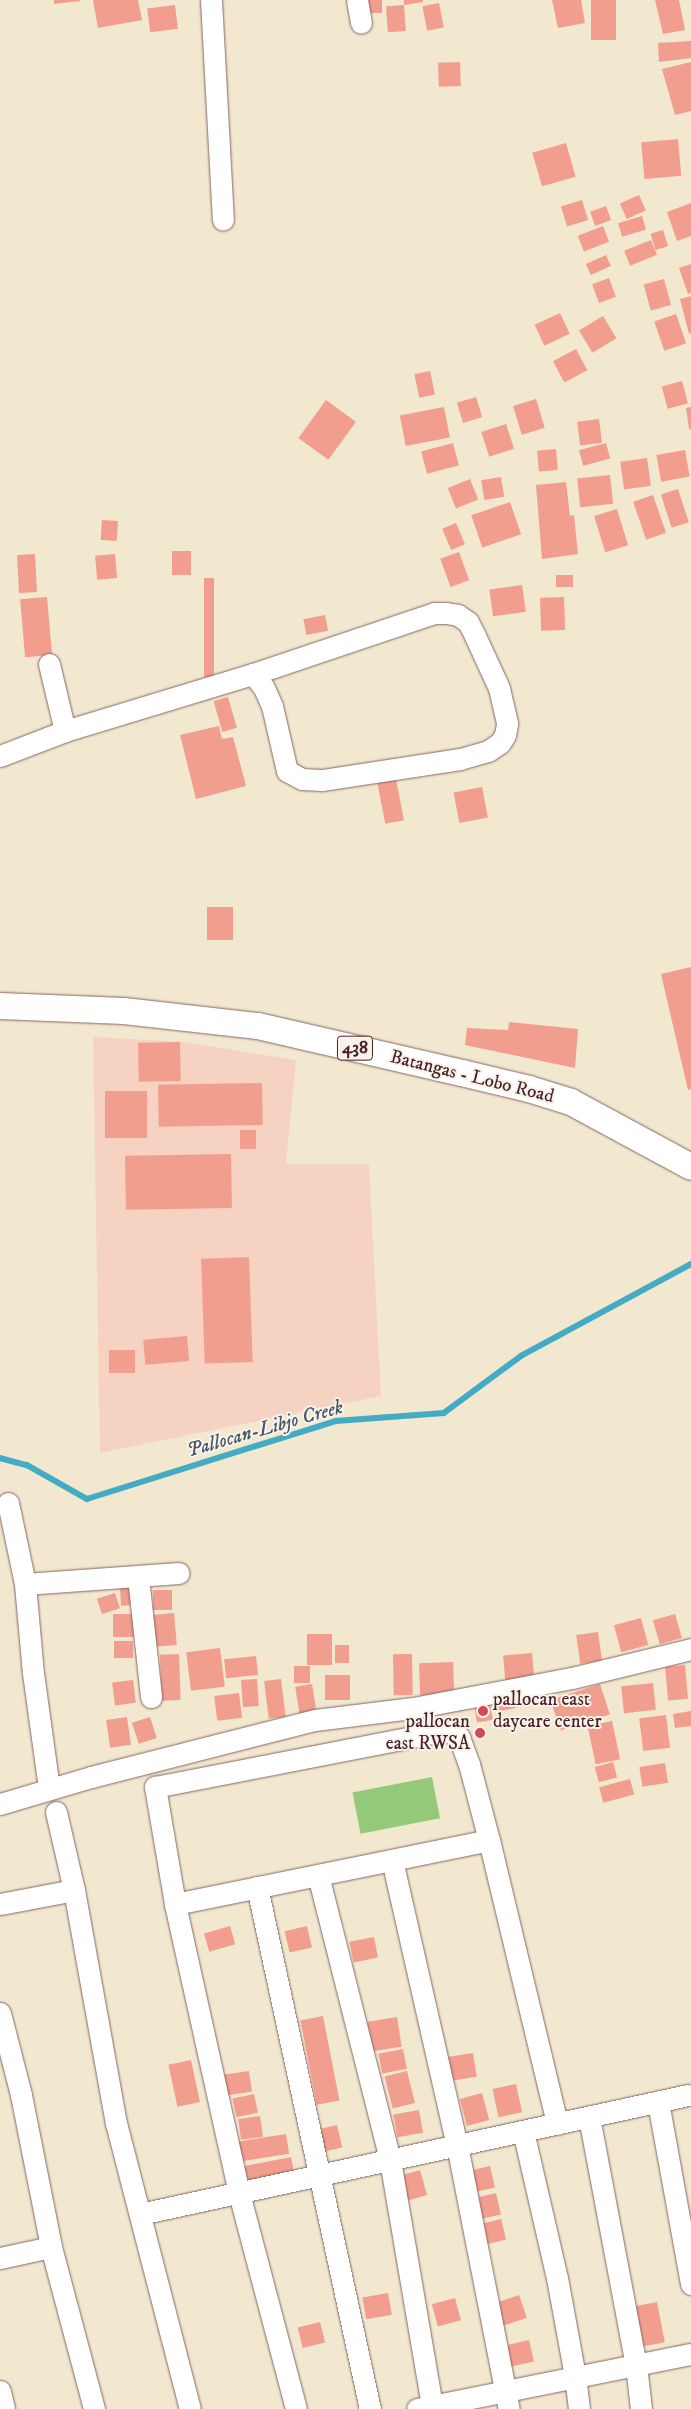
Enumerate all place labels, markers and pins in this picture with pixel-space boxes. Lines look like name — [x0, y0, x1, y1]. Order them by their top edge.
place label: pallocan east daycare center — [493, 1689, 602, 1733]
marker: pallocan east daycare center — [477, 1705, 489, 1717]
place label: pallocan east RWSA — [386, 1711, 470, 1755]
marker: pallocan east RWSA — [474, 1727, 486, 1739]

